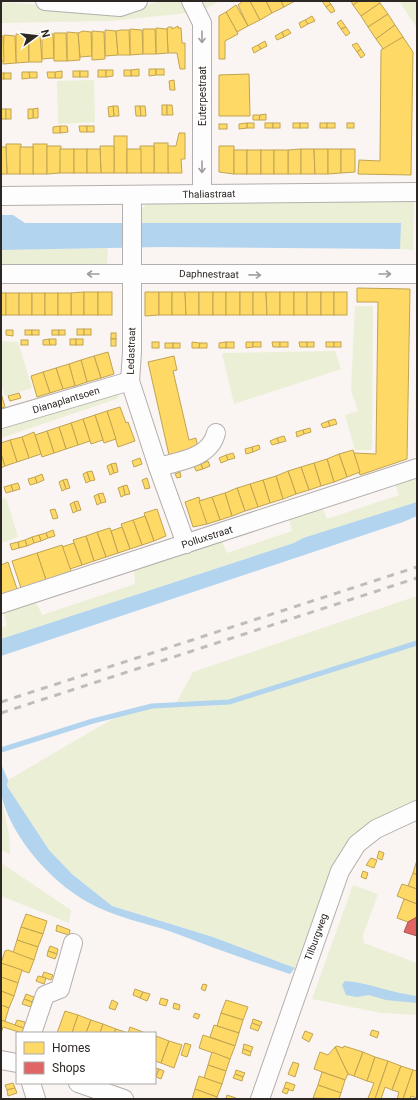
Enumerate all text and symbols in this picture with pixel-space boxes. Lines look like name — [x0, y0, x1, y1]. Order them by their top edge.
north arrow — [16, 16, 56, 56]
text: N — [38, 28, 53, 39]
one-way arrow — [198, 30, 206, 43]
street label: Euterpestraat — [197, 66, 208, 126]
one-way arrow — [198, 160, 206, 173]
street label: Thaliastraat — [182, 188, 236, 200]
street label: Daphnestraat — [179, 268, 239, 280]
one-way arrow — [87, 270, 100, 278]
one-way arrow — [378, 270, 391, 278]
one-way arrow — [248, 271, 261, 279]
street label: Ledastraat — [125, 327, 137, 375]
street label: Dianaplantsoen — [31, 385, 101, 415]
street label: Polluxstraat — [180, 524, 234, 550]
street label: Tilburgweg — [302, 912, 330, 962]
legend — [16, 1032, 156, 1084]
text: Homes — [52, 1041, 90, 1055]
text: Shops — [52, 1061, 86, 1075]

